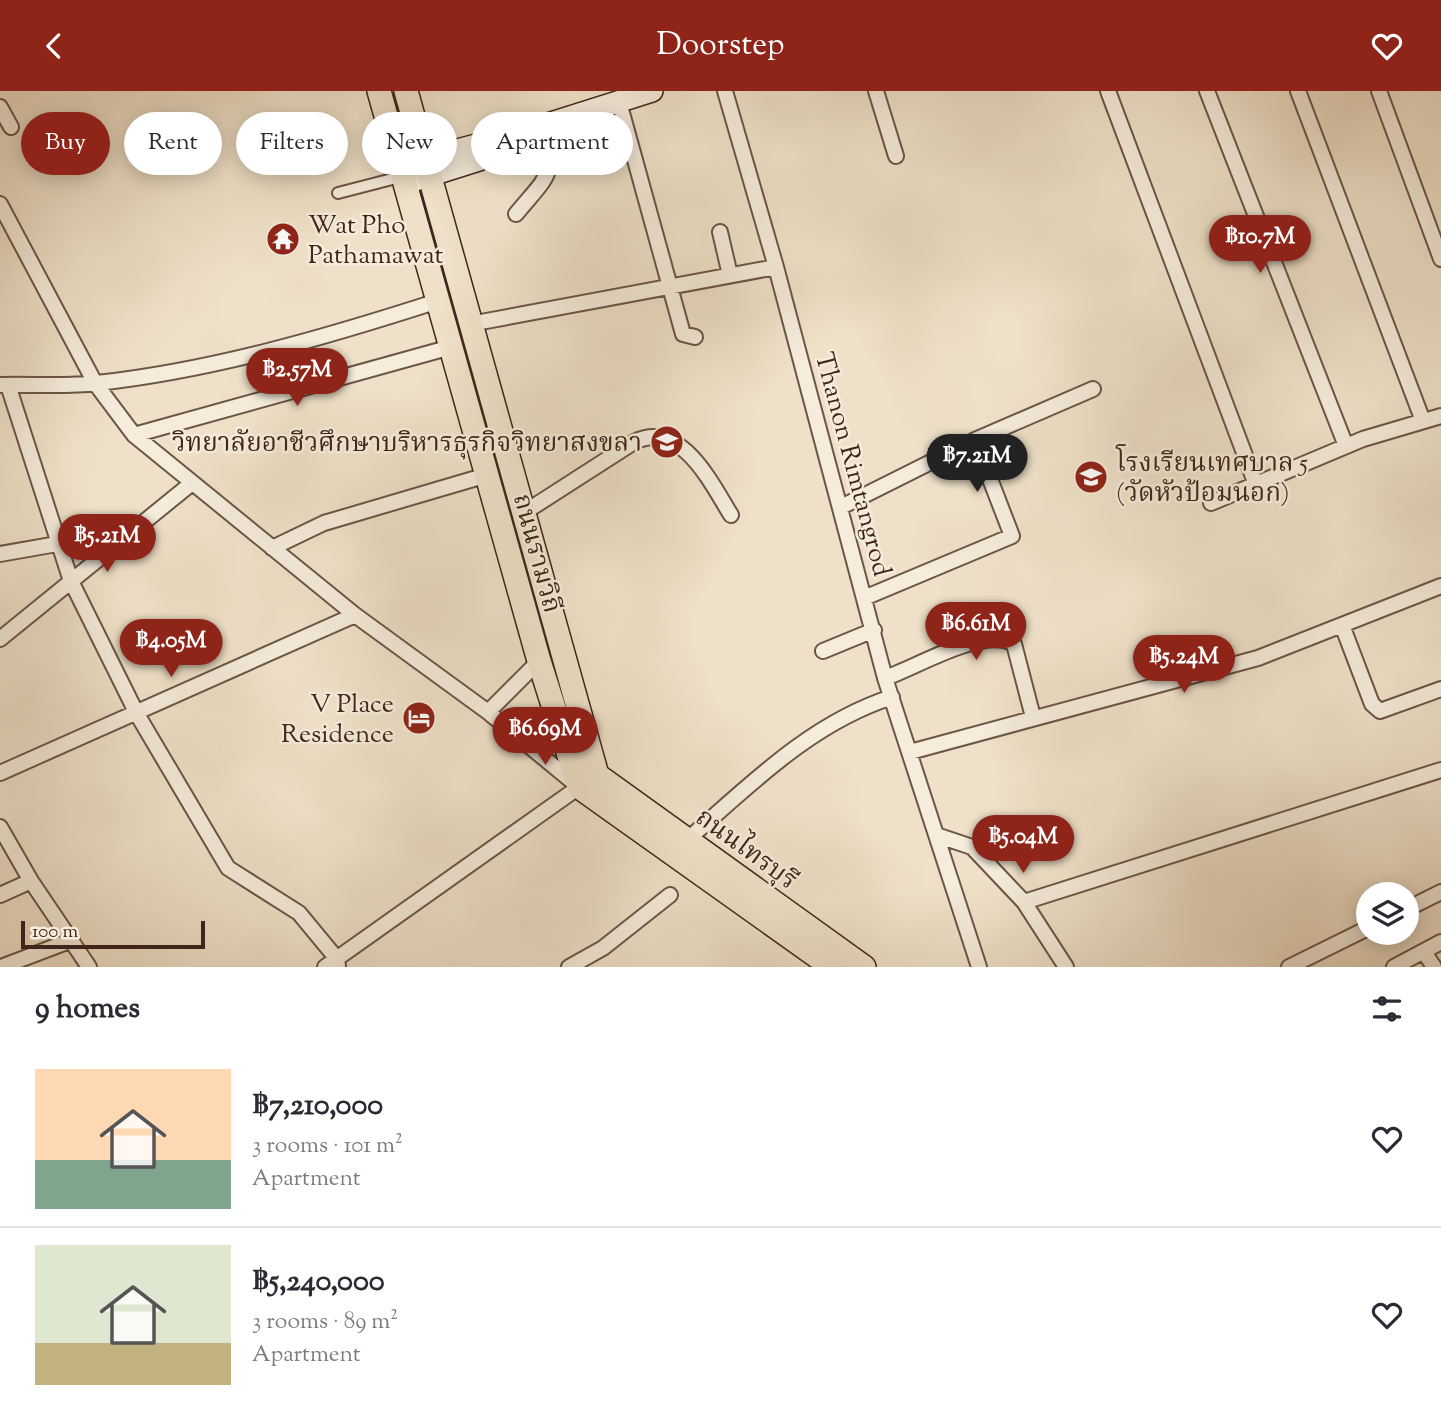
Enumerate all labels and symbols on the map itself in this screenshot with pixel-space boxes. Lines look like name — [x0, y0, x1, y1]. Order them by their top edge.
place label: Wat Pho Pathamawat — [308, 208, 443, 275]
pin: ฿10.7M — [1203, 215, 1317, 275]
temple icon: Wat Pho Pathamawat — [264, 220, 302, 258]
pin: ฿2.57M — [240, 349, 354, 408]
street label: Thanon Rimtangrod — [804, 349, 899, 581]
school or university icon: วิทยาลัยอาชีวศึกษาบริหารธุรกิจวิทยาสงขลา — [648, 423, 686, 461]
place label: วิทยาลัยอาชีวศึกษาบริหารธุรกิจวิทยาสงขลา — [172, 426, 642, 463]
pin: ฿7.21M — [920, 435, 1034, 494]
place label: โรงเรียนเทศบาล 5 (วัดหัวป้อมนอก) — [1115, 444, 1308, 513]
school or university icon: โรงเรียนเทศบาล 5 (วัดหัวป้อมนอก) — [1072, 458, 1110, 496]
street label: ถนนรามวิถี — [502, 490, 569, 617]
pin: ฿5.21M — [50, 515, 164, 574]
pin: ฿6.61M — [919, 603, 1033, 662]
pin: ฿4.05M — [114, 619, 228, 679]
pin: ฿5.24M — [1127, 635, 1241, 695]
place label: V Place Residence — [281, 687, 394, 754]
hotel icon: V Place Residence — [400, 699, 438, 737]
pin: ฿6.69M — [488, 707, 602, 767]
street label: ถนนไทรบุรี — [687, 799, 805, 900]
pin: ฿5.04M — [966, 815, 1080, 875]
scale bar — [21, 918, 205, 950]

